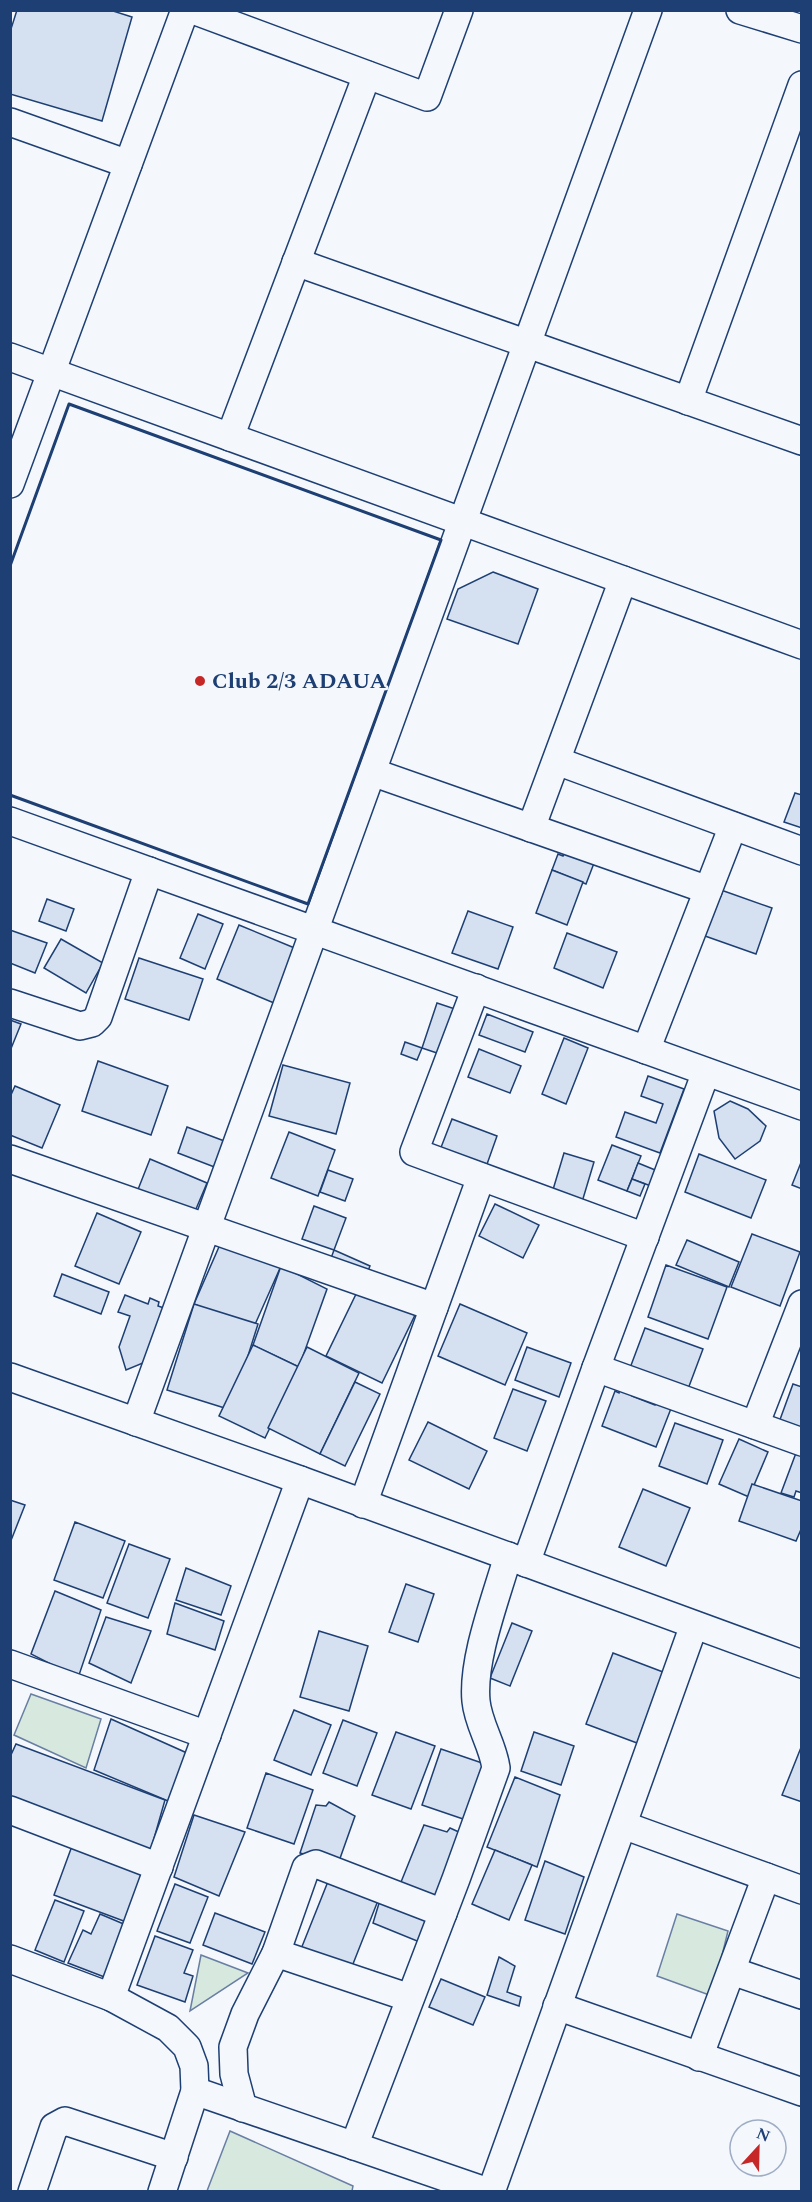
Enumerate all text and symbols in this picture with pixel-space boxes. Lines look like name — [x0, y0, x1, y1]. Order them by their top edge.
place label: Club 2/3 ADAUA — [212, 665, 387, 698]
marker: Club 2/3 ADAUA — [193, 674, 207, 688]
north arrow — [728, 2118, 788, 2178]
text: N — [753, 2121, 774, 2149]

